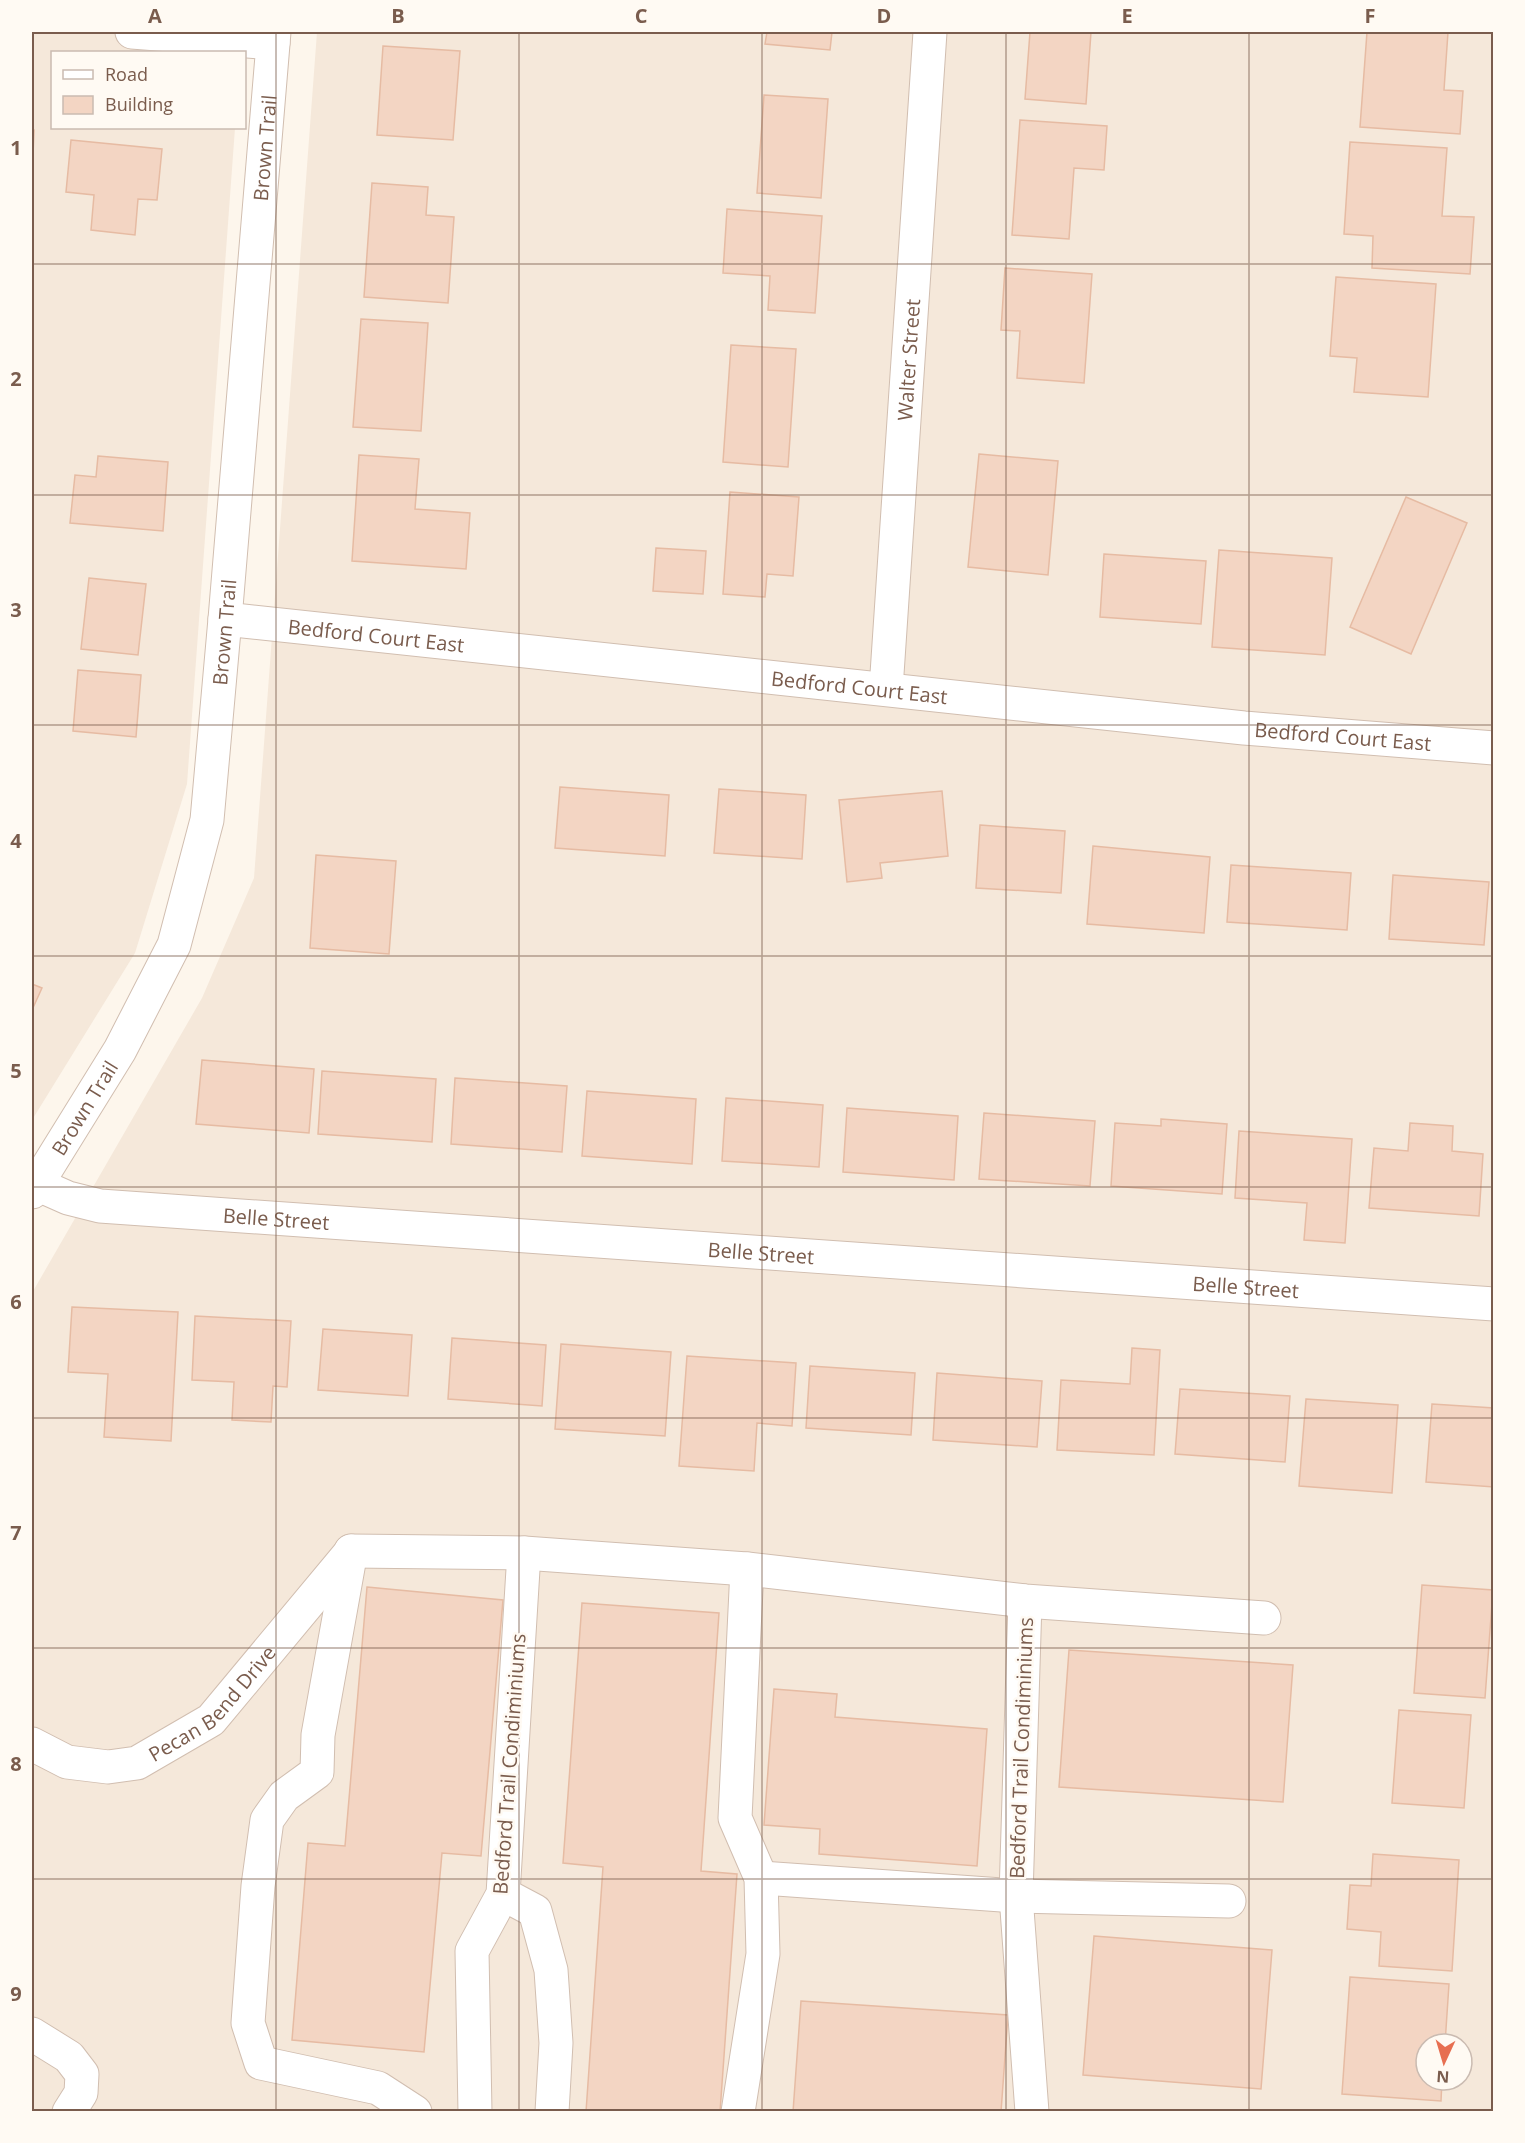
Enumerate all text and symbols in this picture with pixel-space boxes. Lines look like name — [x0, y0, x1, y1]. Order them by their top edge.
text: A — [148, 2, 162, 29]
text: B — [391, 2, 405, 29]
text: C — [635, 2, 648, 29]
text: D — [877, 2, 891, 29]
text: E — [1121, 2, 1133, 29]
text: F — [1365, 2, 1375, 29]
legend — [51, 51, 246, 129]
text: Road — [105, 62, 148, 86]
text: Building — [105, 92, 173, 116]
street label: Brown Trail — [246, 94, 282, 202]
text: 1 — [10, 134, 22, 161]
street label: Walter Street — [890, 298, 926, 422]
text: 2 — [10, 365, 22, 392]
street label: Brown Trail — [206, 578, 242, 686]
text: 3 — [10, 596, 22, 623]
street label: Bedford Court East — [287, 612, 466, 658]
street label: Bedford Court East — [770, 664, 949, 710]
street label: Bedford Court East — [1253, 715, 1432, 756]
text: 4 — [10, 827, 22, 854]
street label: Brown Trail — [45, 1055, 124, 1160]
text: 5 — [10, 1057, 22, 1084]
street label: Belle Street — [222, 1201, 330, 1236]
street label: Belle Street — [707, 1235, 815, 1270]
street label: Belle Street — [1192, 1269, 1300, 1304]
text: 6 — [10, 1288, 22, 1315]
text: 7 — [10, 1519, 22, 1546]
street label: Bedford Trail Condiminiums — [1003, 1617, 1039, 1879]
street label: Bedford Trail Condiminiums — [486, 1633, 532, 1895]
street label: Pecan Bend Drive — [143, 1639, 281, 1767]
text: 8 — [10, 1750, 22, 1777]
text: 9 — [10, 1980, 22, 2007]
north arrow — [1414, 2032, 1474, 2092]
text: N — [1436, 2066, 1450, 2088]

